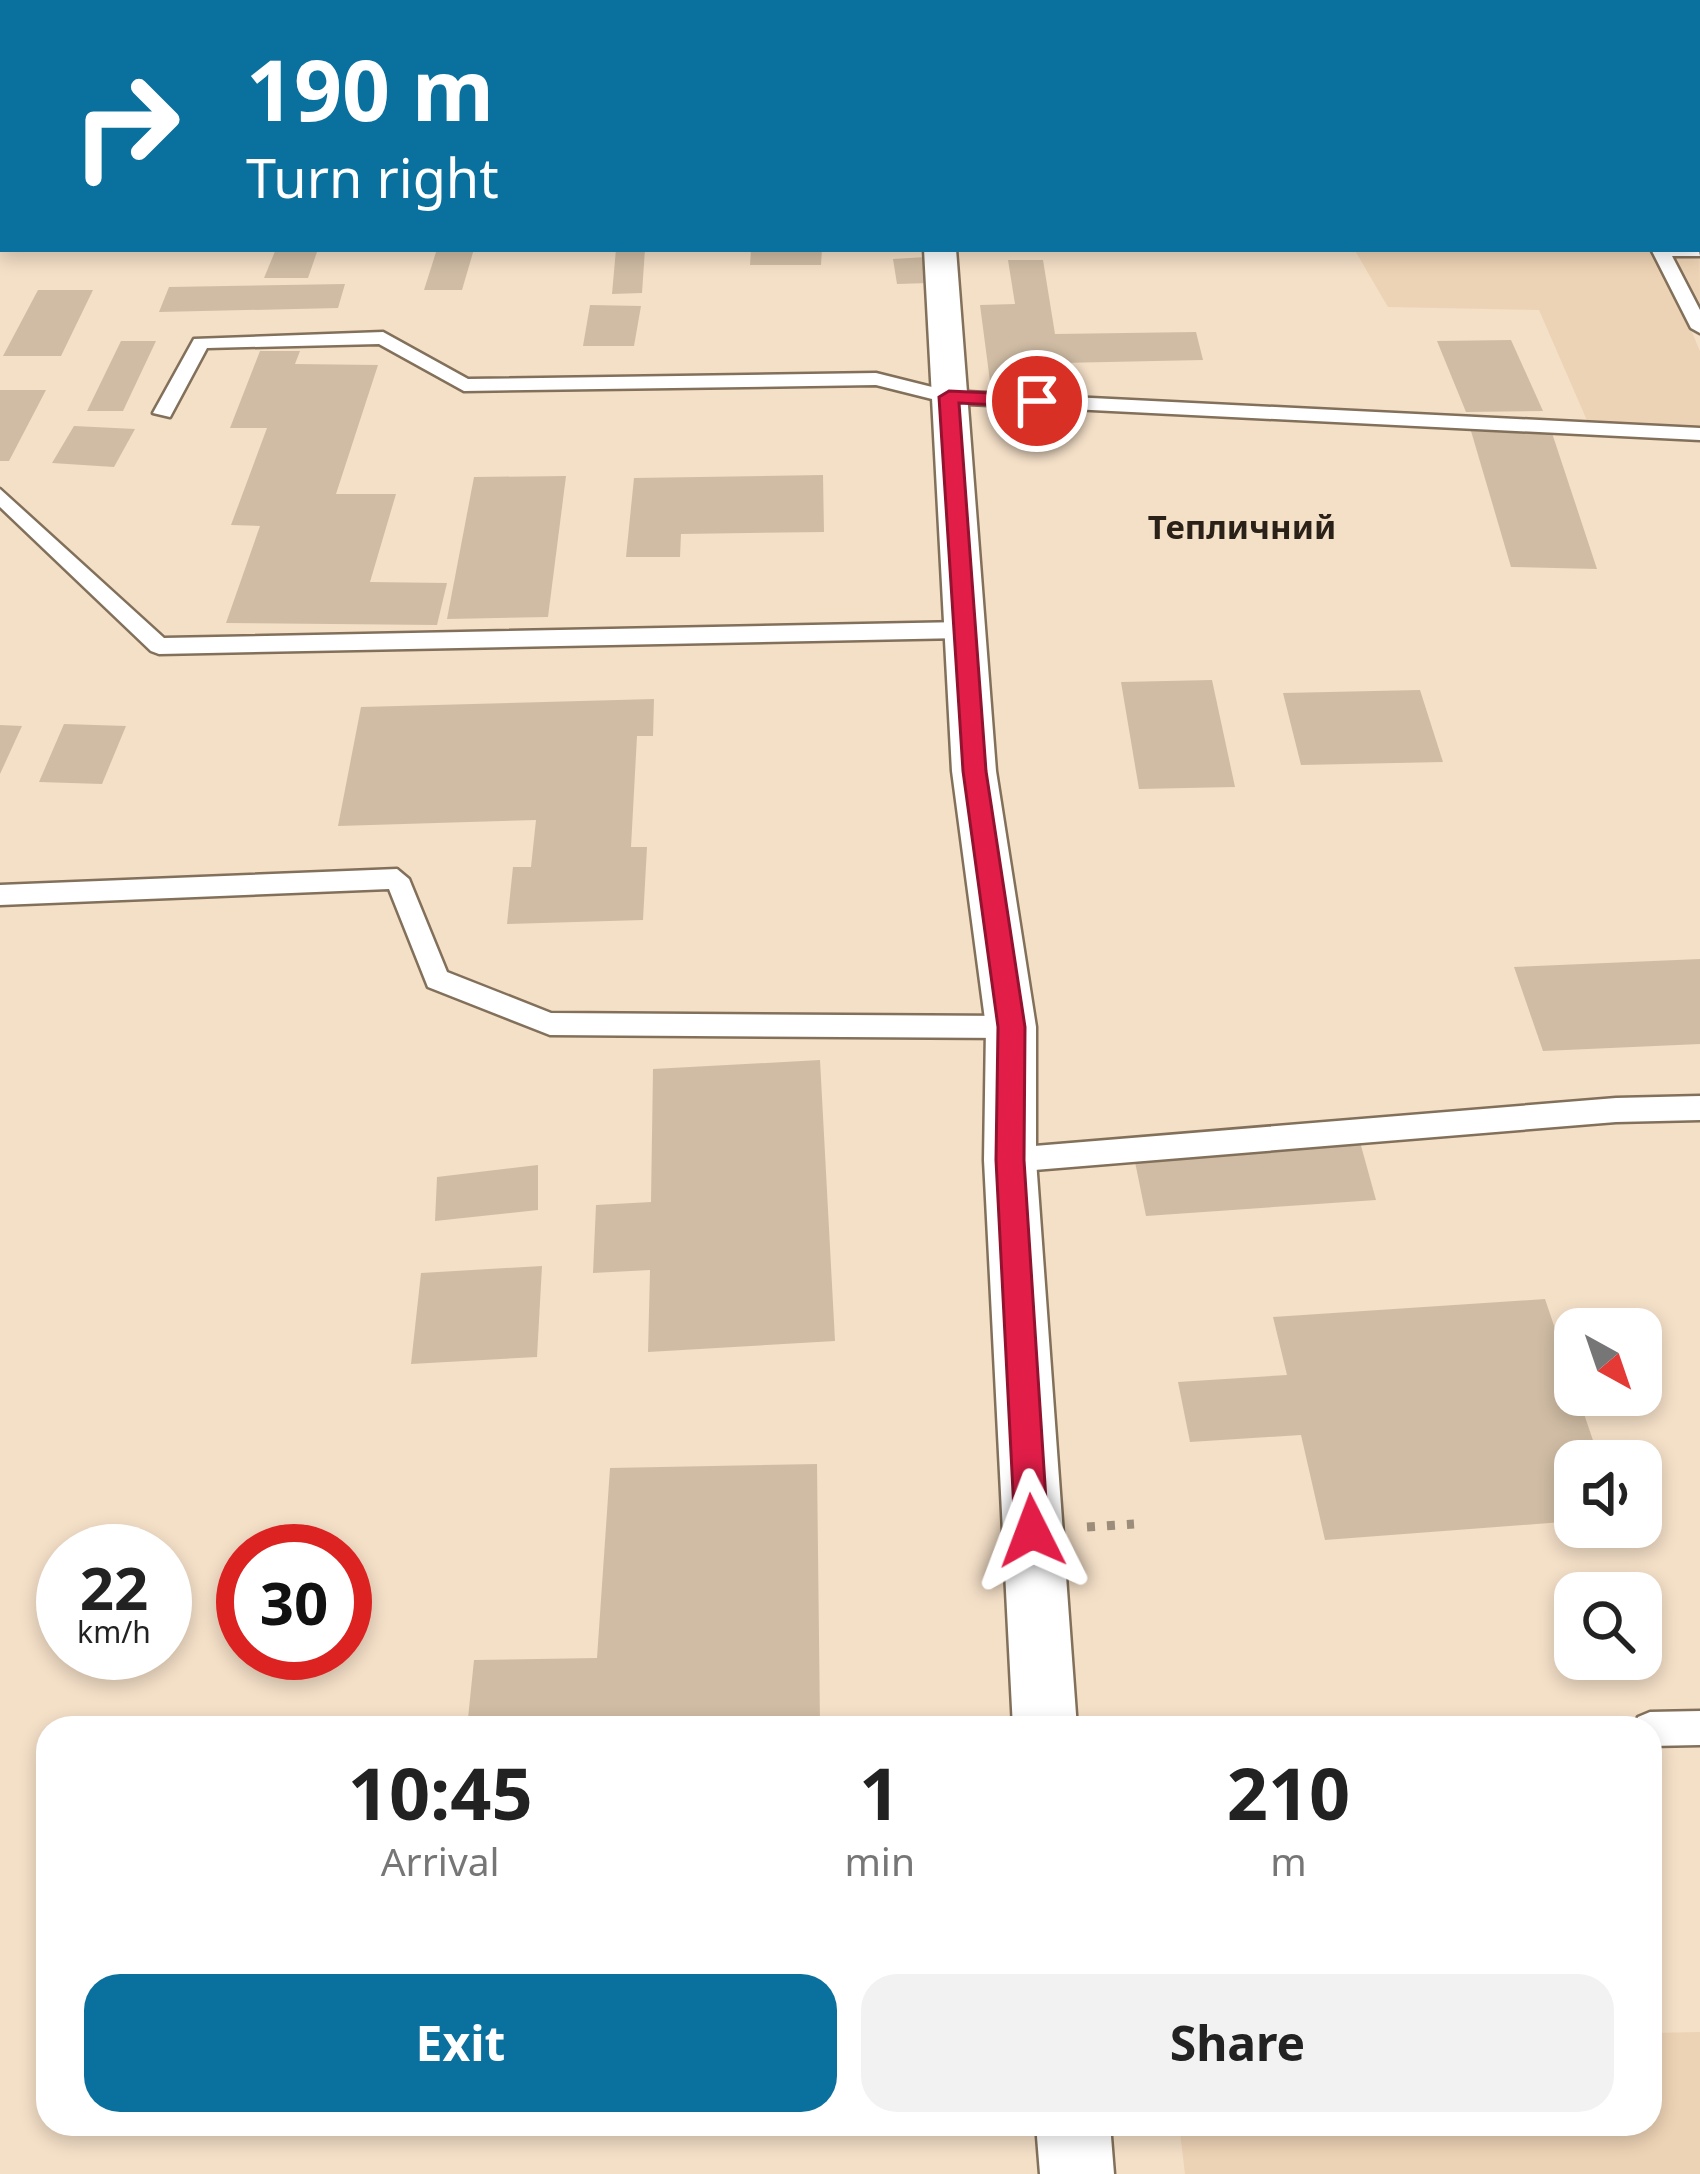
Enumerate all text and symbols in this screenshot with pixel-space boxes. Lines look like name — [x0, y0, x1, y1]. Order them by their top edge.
text: 190 m — [246, 31, 494, 146]
icon: right — [48, 48, 204, 204]
text: Turn right — [246, 140, 499, 214]
pin — [986, 350, 1088, 452]
icon: arrive — [1004, 368, 1070, 434]
district label: Тепличний — [1148, 504, 1336, 549]
north arrow — [1554, 1308, 1662, 1416]
map controls — [1554, 1308, 1662, 1680]
button: sound — [1554, 1440, 1662, 1548]
position arrow — [969, 1468, 1095, 1594]
speed limit sign: 30 — [216, 1524, 372, 1680]
text: 22 — [80, 1546, 148, 1628]
button: search — [1554, 1572, 1662, 1680]
text: km/h — [77, 1611, 151, 1652]
text: 10:45 — [348, 1743, 533, 1841]
text: 1 — [859, 1743, 900, 1841]
text: 210 — [1227, 1743, 1350, 1841]
text: Arrival — [381, 1834, 500, 1887]
text: min — [844, 1834, 915, 1887]
text: m — [1270, 1834, 1307, 1887]
button: Exit — [84, 1974, 837, 2112]
button: Share — [861, 1974, 1614, 2112]

